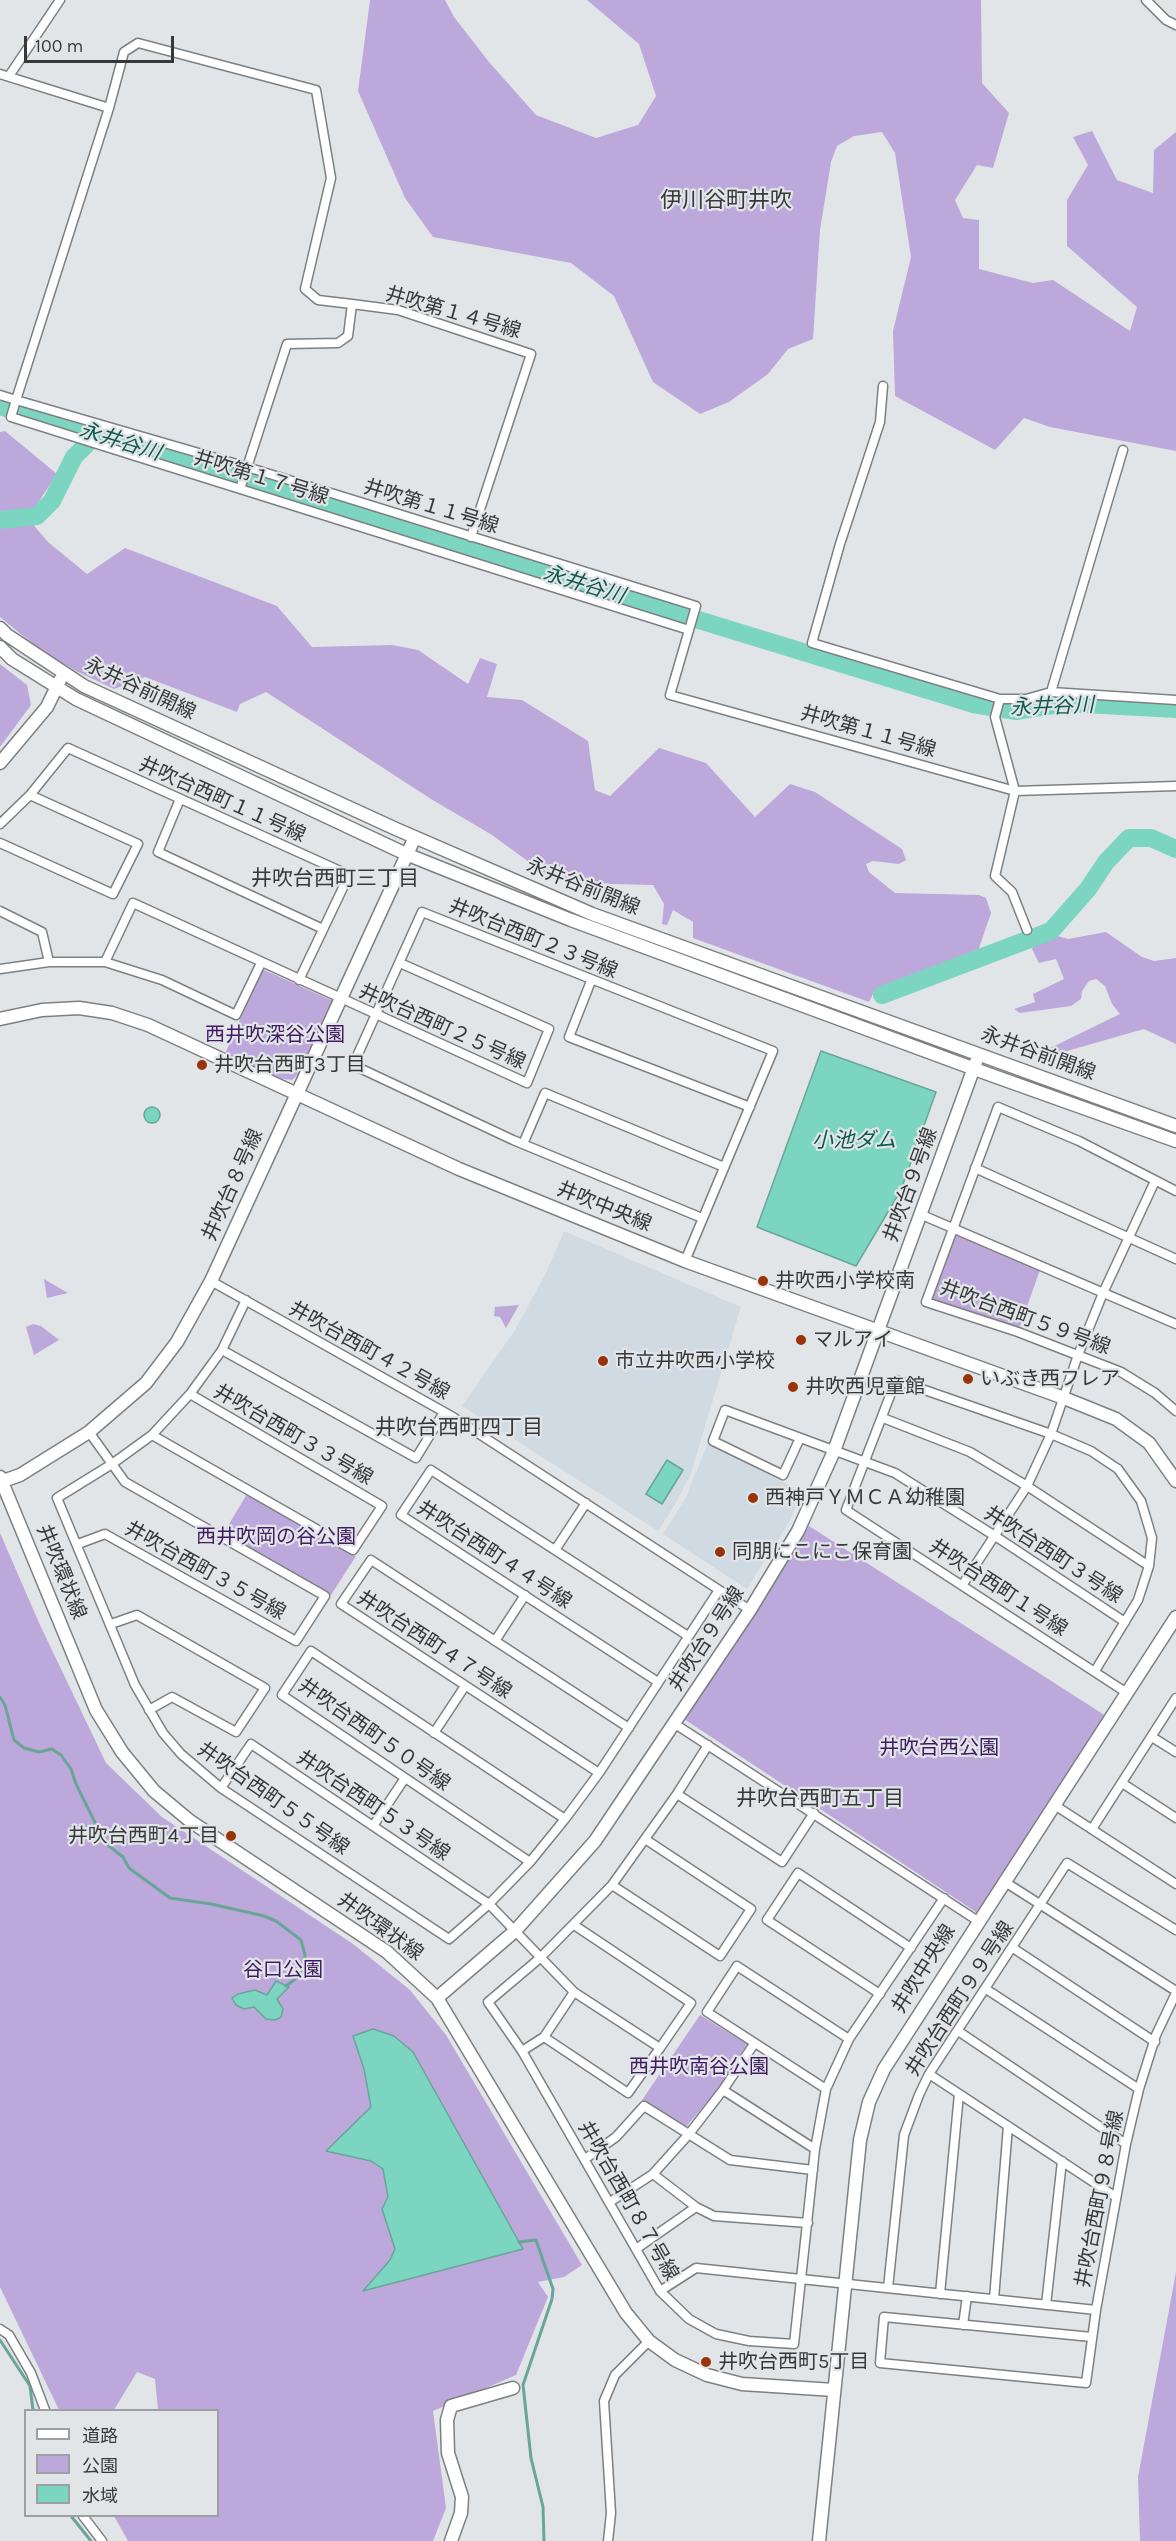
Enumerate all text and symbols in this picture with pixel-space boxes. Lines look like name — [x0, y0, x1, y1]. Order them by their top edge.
scale bar — [27, 24, 177, 62]
text: 100 m — [35, 35, 83, 57]
district label: 伊川谷町井吹 — [660, 188, 792, 214]
street label: 井吹第１４号線 — [382, 282, 524, 344]
water label: 永井谷川 — [76, 418, 164, 466]
street label: 井吹第１７号線 — [191, 446, 331, 510]
street label: 井吹第１１号線 — [361, 475, 501, 539]
water label: 永井谷川 — [540, 561, 628, 609]
street label: 永井谷前開線 — [81, 653, 199, 725]
water label: 永井谷川 — [1010, 693, 1094, 721]
street label: 井吹第１１号線 — [797, 701, 939, 763]
street label: 井吹台西町１１号線 — [135, 752, 309, 848]
street label: 永井谷前開線 — [523, 853, 643, 921]
district label: 井吹台西町三丁目 — [251, 866, 419, 892]
street label: 井吹台西町２３号線 — [445, 894, 621, 984]
street label: 井吹台西町２５号線 — [355, 979, 529, 1075]
street label: 永井谷前開線 — [978, 1022, 1098, 1086]
park label: 西井吹深谷公園 — [205, 1023, 345, 1047]
place label: 井吹台西町3丁目 — [214, 1053, 366, 1077]
marker: 井吹台西町3丁目 — [195, 1058, 209, 1072]
street label: 井吹台８号線 — [198, 1125, 268, 1245]
street label: 井吹台９号線 — [879, 1125, 943, 1245]
water label: 小池ダム — [812, 1128, 896, 1154]
street label: 井吹中央線 — [553, 1177, 655, 1237]
place label: 井吹西小学校南 — [775, 1269, 915, 1293]
marker: 井吹西小学校南 — [756, 1274, 770, 1288]
street label: 井吹台西町５９号線 — [936, 1276, 1114, 1360]
street label: 井吹台西町４２号線 — [284, 1297, 454, 1405]
place label: マルアイ — [813, 1328, 893, 1352]
marker: マルアイ — [794, 1333, 808, 1347]
place label: 市立井吹西小学校 — [615, 1349, 775, 1373]
marker: 市立井吹西小学校 — [596, 1354, 610, 1368]
place label: いぶき西フレア — [980, 1367, 1120, 1391]
marker: いぶき西フレア — [961, 1372, 975, 1386]
place label: 井吹西児童館 — [805, 1375, 925, 1399]
street label: 井吹台西町３３号線 — [209, 1380, 377, 1490]
marker: 井吹西児童館 — [786, 1380, 800, 1394]
district label: 井吹台西町四丁目 — [375, 1415, 543, 1441]
place label: 西神戸ＹＭＣＡ幼稚園 — [765, 1486, 965, 1510]
marker: 西神戸ＹＭＣＡ幼稚園 — [746, 1491, 760, 1505]
street label: 井吹台西町４４号線 — [412, 1496, 576, 1614]
street label: 井吹台西町３号線 — [979, 1501, 1127, 1609]
street label: 井吹台西町３５号線 — [120, 1517, 290, 1625]
street label: 井吹環状線 — [31, 1521, 91, 1623]
park label: 西井吹岡の谷公園 — [196, 1525, 356, 1549]
street label: 井吹台西町１号線 — [924, 1534, 1072, 1642]
place label: 同朋にこにこ保育園 — [732, 1540, 912, 1564]
marker: 同朋にこにこ保育園 — [713, 1545, 727, 1559]
street label: 井吹台９号線 — [664, 1582, 750, 1696]
street label: 井吹台西町４７号線 — [352, 1586, 516, 1704]
street label: 井吹台西町５０号線 — [293, 1674, 455, 1796]
park label: 井吹台西公園 — [879, 1736, 999, 1760]
street label: 井吹台西町５５号線 — [192, 1738, 354, 1860]
street label: 井吹台西町５３号線 — [292, 1746, 454, 1866]
district label: 井吹台西町五丁目 — [736, 1786, 904, 1812]
place label: 井吹台西町4丁目 — [68, 1824, 219, 1848]
marker: 井吹台西町4丁目 — [224, 1829, 238, 1843]
street label: 井吹環状線 — [332, 1888, 428, 1966]
street label: 井吹台西町９９号線 — [901, 1917, 1019, 2081]
street label: 井吹中央線 — [887, 1920, 961, 2018]
park label: 谷口公園 — [243, 1958, 323, 1982]
park label: 西井吹南谷公園 — [629, 2055, 769, 2079]
street label: 井吹台西町９８号線 — [1071, 2108, 1129, 2290]
street label: 井吹台西町８７号線 — [573, 2117, 683, 2285]
place label: 井吹台西町5丁目 — [718, 2350, 869, 2374]
marker: 井吹台西町5丁目 — [699, 2355, 713, 2369]
legend — [24, 2409, 219, 2517]
text: 道路 — [82, 2425, 118, 2447]
text: 公園 — [82, 2455, 118, 2477]
text: 水域 — [82, 2485, 118, 2507]

